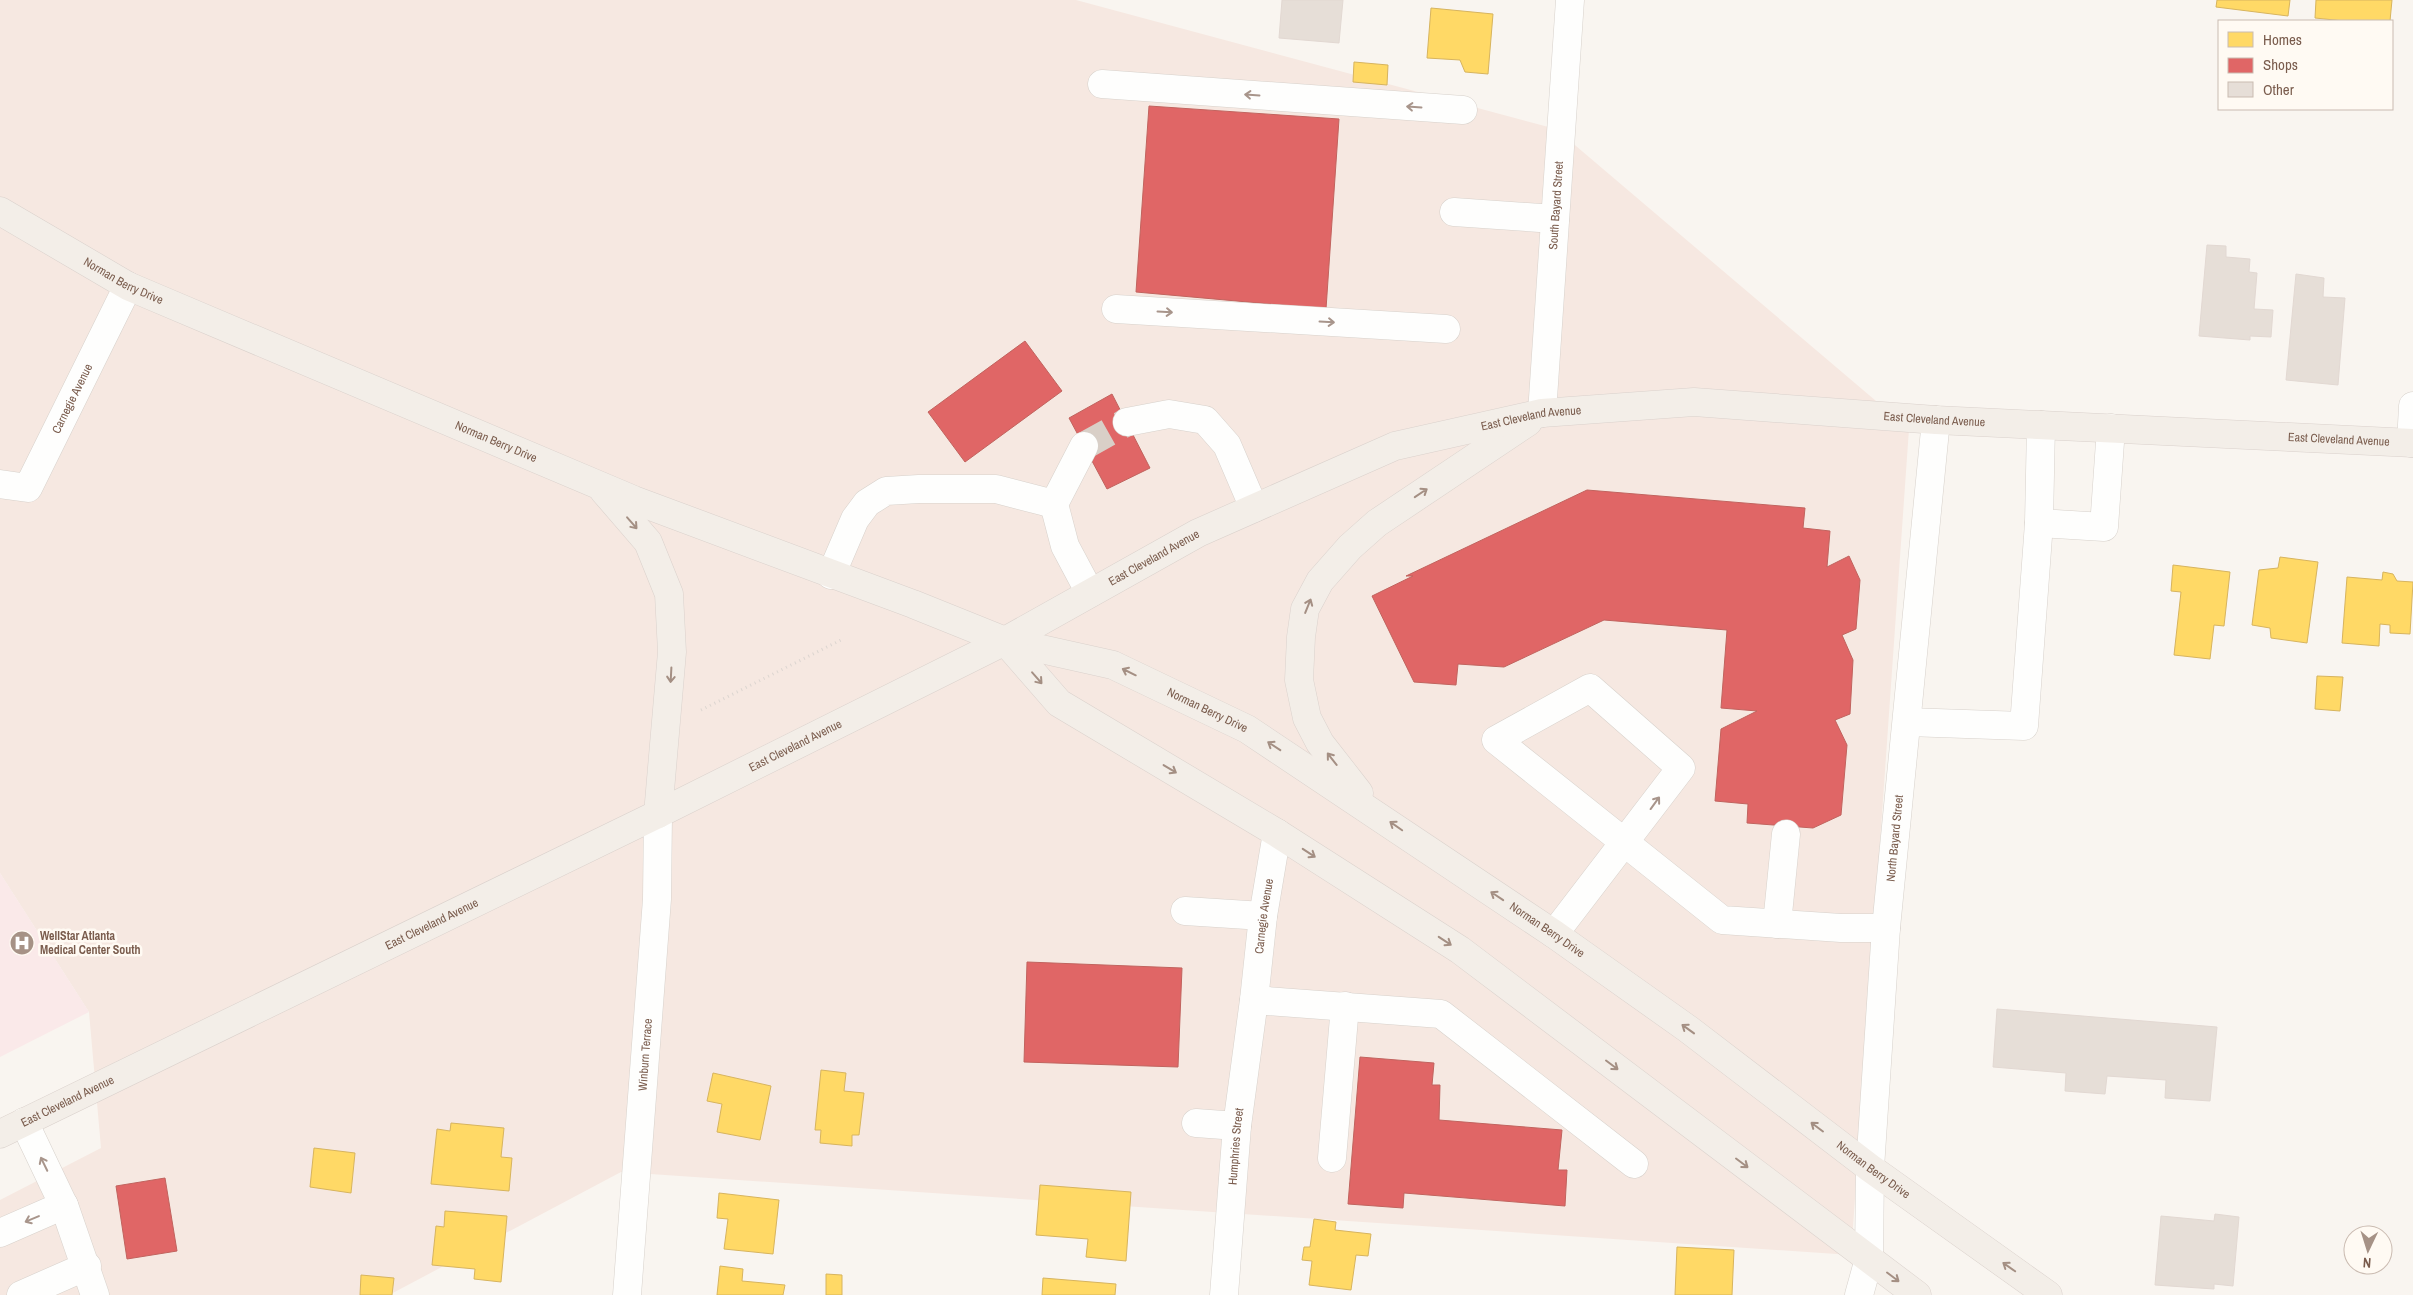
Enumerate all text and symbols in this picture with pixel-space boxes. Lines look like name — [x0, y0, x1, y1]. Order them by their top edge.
legend — [2218, 20, 2393, 110]
text: Homes — [2263, 29, 2302, 50]
text: Shops — [2263, 54, 2298, 75]
text: Other — [2263, 79, 2294, 100]
one-way arrow — [1244, 90, 1260, 100]
one-way arrow — [1406, 102, 1422, 111]
street label: South Bayard Street — [1545, 160, 1567, 250]
street label: Norman Berry Drive — [81, 254, 166, 308]
one-way arrow — [1157, 308, 1173, 317]
one-way arrow — [1319, 317, 1335, 326]
street label: Carnegie Avenue — [48, 361, 96, 436]
street label: East Cleveland Avenue — [1479, 402, 1582, 434]
street label: East Cleveland Avenue — [1883, 408, 1986, 430]
street label: Norman Berry Drive — [453, 417, 540, 466]
street label: East Cleveland Avenue — [2288, 429, 2390, 450]
one-way arrow — [1414, 488, 1428, 498]
one-way arrow — [626, 516, 638, 529]
street label: East Cleveland Avenue — [1106, 526, 1202, 590]
one-way arrow — [1304, 599, 1313, 614]
one-way arrow — [666, 667, 675, 683]
one-way arrow — [1122, 667, 1137, 676]
one-way arrow — [1031, 671, 1043, 684]
street label: Norman Berry Drive — [1164, 684, 1250, 736]
street label: East Cleveland Avenue — [746, 716, 844, 775]
one-way arrow — [1267, 741, 1281, 751]
one-way arrow — [1327, 753, 1338, 766]
one-way arrow — [1162, 764, 1176, 774]
street label: North Bayard Street — [1883, 794, 1907, 882]
one-way arrow — [1650, 796, 1660, 810]
one-way arrow — [1389, 821, 1403, 831]
one-way arrow — [1301, 848, 1315, 858]
street label: Carnegie Avenue — [1251, 877, 1277, 955]
one-way arrow — [1491, 891, 1505, 901]
street label: East Cleveland Avenue — [382, 895, 481, 954]
street label: Norman Berry Drive — [1507, 899, 1588, 961]
place label: WellStar Atlanta Medical Center South — [40, 928, 141, 958]
hospital icon: WellStar Atlanta Medical Center South — [9, 930, 35, 956]
one-way arrow — [1438, 936, 1452, 946]
street label: Winburn Terrace — [634, 1018, 656, 1092]
one-way arrow — [1681, 1024, 1695, 1034]
one-way arrow — [1605, 1059, 1618, 1070]
street label: East Cleveland Avenue — [18, 1072, 117, 1131]
street label: Humphries Street — [1224, 1107, 1247, 1186]
one-way arrow — [1811, 1122, 1824, 1133]
street label: Norman Berry Drive — [1833, 1137, 1913, 1202]
one-way arrow — [39, 1157, 48, 1172]
one-way arrow — [1735, 1157, 1748, 1168]
one-way arrow — [25, 1215, 40, 1225]
north arrow — [2343, 1225, 2393, 1275]
text: N — [2362, 1254, 2372, 1272]
one-way arrow — [2002, 1262, 2016, 1272]
one-way arrow — [1886, 1272, 1900, 1282]

